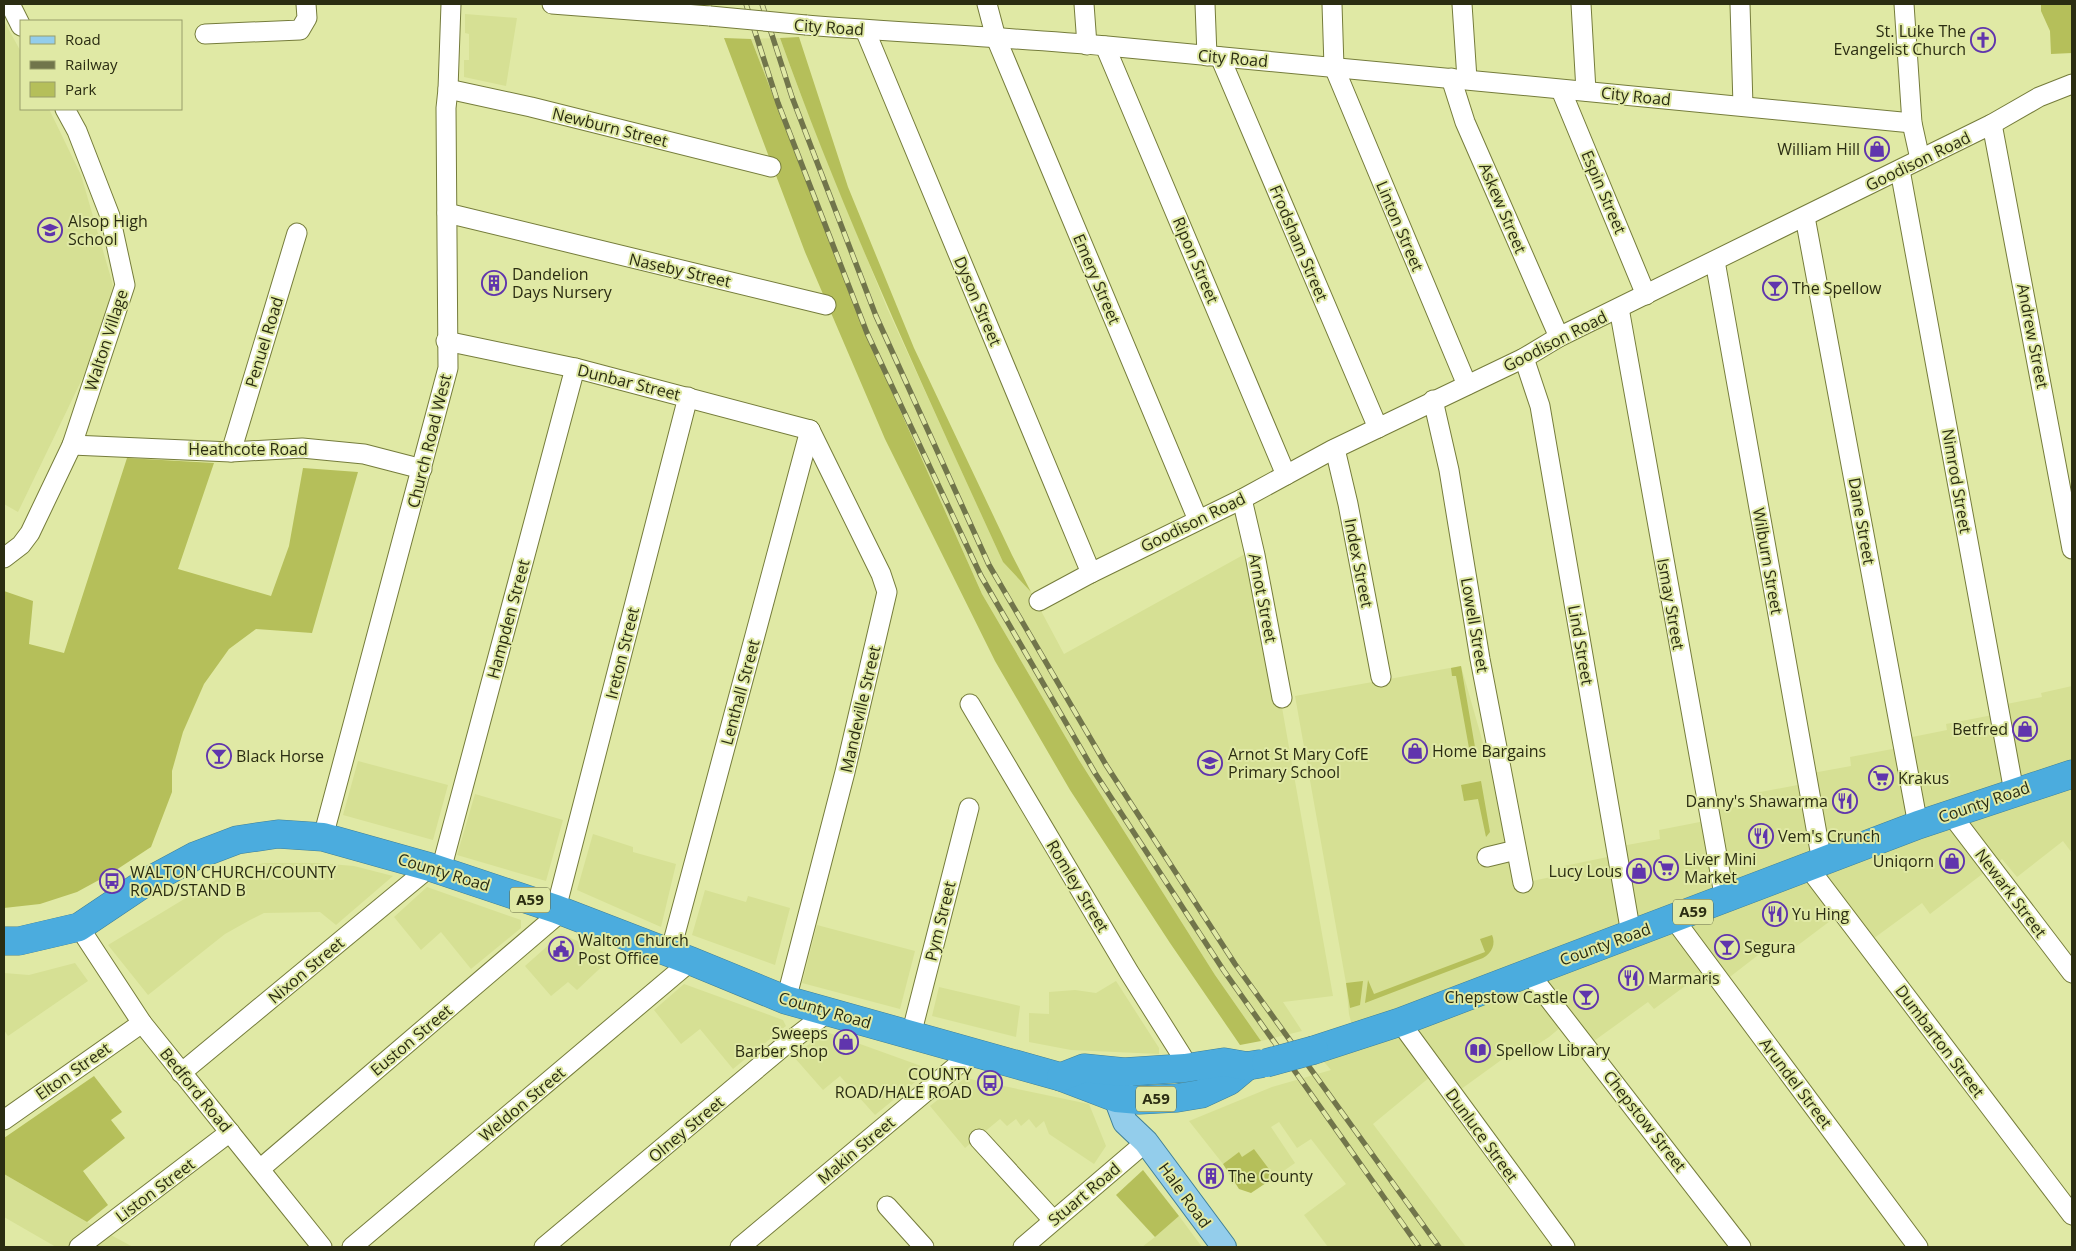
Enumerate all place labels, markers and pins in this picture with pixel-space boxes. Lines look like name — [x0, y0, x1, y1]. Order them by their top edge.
place label: St. Luke The Evangelist Church — [1833, 20, 1966, 60]
church icon: St. Luke The Evangelist Church — [1970, 27, 1996, 53]
shop icon: William Hill — [1864, 136, 1890, 162]
place label: William Hill — [1777, 138, 1860, 160]
place label: Alsop High School — [68, 210, 148, 250]
school or university icon: Alsop High School — [37, 217, 63, 243]
place label: Dandelion Days Nursery — [512, 263, 613, 303]
building icon: Dandelion Days Nursery — [481, 270, 507, 296]
bar icon: The Spellow — [1762, 275, 1788, 301]
place label: The Spellow — [1792, 277, 1882, 299]
shop icon: Betfred — [2012, 716, 2038, 742]
place label: Betfred — [1952, 718, 2008, 740]
shop icon: Home Bargains — [1402, 738, 1428, 764]
place label: Home Bargains — [1432, 740, 1546, 762]
bar icon: Black Horse — [206, 743, 232, 769]
place label: Arnot St Mary CofE Primary School — [1228, 743, 1369, 783]
place label: Black Horse — [236, 745, 324, 767]
school or university icon: Arnot St Mary CofE Primary School — [1197, 750, 1223, 776]
supermarket icon: Krakus — [1868, 765, 1894, 791]
place label: Krakus — [1898, 767, 1949, 789]
restaurant icon: Danny's Shawarma — [1832, 788, 1858, 814]
place label: Danny's Shawarma — [1686, 790, 1828, 812]
restaurant icon: Vem's Crunch — [1748, 823, 1774, 849]
place label: Vem's Crunch — [1778, 825, 1880, 847]
place label: Liver Mini Market — [1684, 848, 1756, 888]
shop icon: Uniqorn — [1939, 848, 1965, 874]
place label: Uniqorn — [1873, 850, 1934, 872]
supermarket icon: Liver Mini Market — [1653, 855, 1679, 881]
shop icon: Lucy Lous — [1626, 858, 1652, 884]
place label: Lucy Lous — [1549, 860, 1622, 882]
place label: WALTON CHURCH/COUNTY ROAD/STAND B — [130, 861, 336, 901]
bus stop icon: WALTON CHURCH/COUNTY ROAD/STAND B — [99, 868, 125, 894]
restaurant icon: Yu Hing — [1762, 901, 1788, 927]
place label: Yu Hing — [1792, 903, 1850, 925]
place label: Walton Church Post Office — [578, 929, 689, 969]
bar icon: Segura — [1714, 934, 1740, 960]
public building icon: Walton Church Post Office — [548, 936, 574, 962]
place label: Segura — [1744, 936, 1796, 958]
restaurant icon: Marmaris — [1618, 965, 1644, 991]
place label: Marmaris — [1648, 967, 1720, 989]
bar icon: Chepstow Castle — [1573, 984, 1599, 1010]
place label: Chepstow Castle — [1445, 986, 1568, 1008]
place label: Sweeps Barber Shop — [735, 1022, 828, 1062]
shop icon: Sweeps Barber Shop — [833, 1029, 859, 1055]
library icon: Spellow Library — [1465, 1037, 1491, 1063]
place label: Spellow Library — [1496, 1039, 1611, 1061]
place label: COUNTY ROAD/HALE ROAD — [835, 1063, 972, 1103]
bus stop icon: COUNTY ROAD/HALE ROAD — [977, 1070, 1003, 1096]
building icon: The County — [1198, 1163, 1224, 1189]
place label: The County — [1228, 1165, 1314, 1187]

